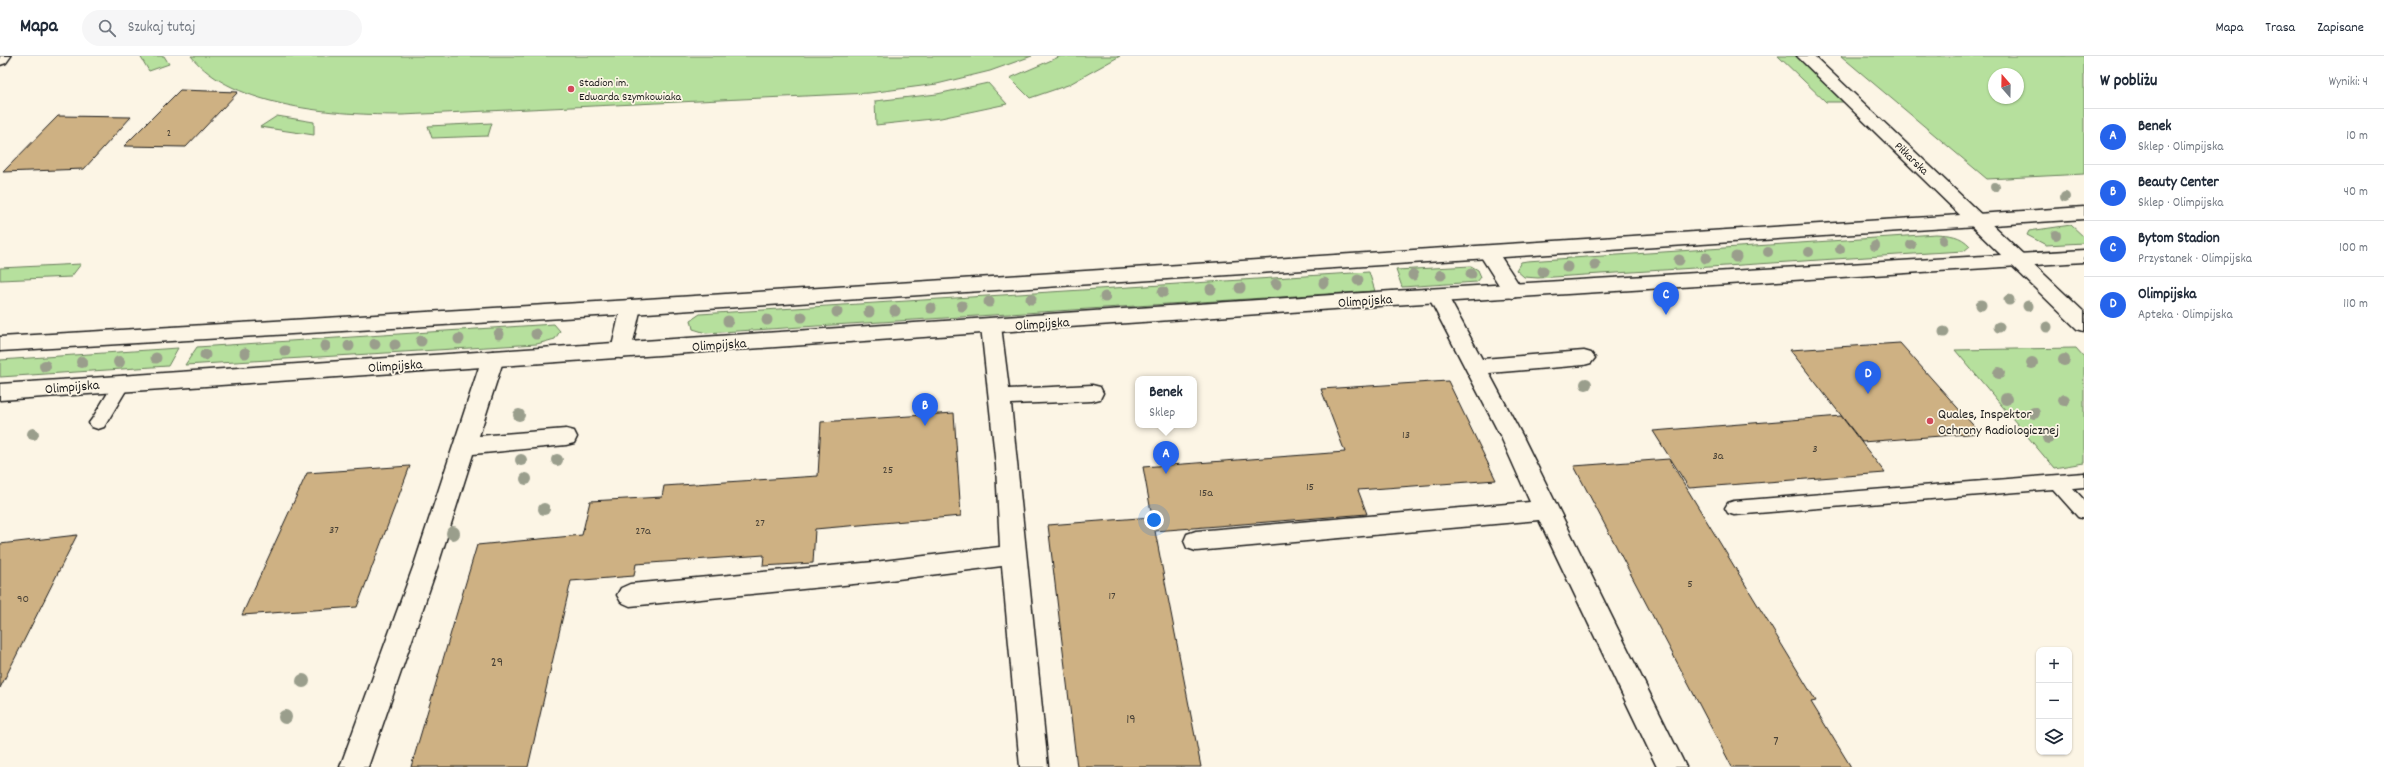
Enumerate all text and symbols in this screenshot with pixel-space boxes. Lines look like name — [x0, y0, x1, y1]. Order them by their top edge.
search box — [82, 10, 362, 46]
text: Mapa — [20, 14, 58, 41]
icon: search — [96, 17, 118, 39]
text: Szukaj tutaj — [128, 17, 196, 39]
text: Mapa — [2216, 18, 2243, 38]
text: Trasa — [2265, 18, 2295, 38]
text: Zapisane — [2317, 18, 2364, 38]
north arrow — [1988, 68, 2024, 104]
text: W pobliżu — [2100, 70, 2157, 94]
text: Wyniki: 4 — [2329, 73, 2368, 92]
place label: Stadion im. Edwarda Szymkowiaka — [579, 75, 682, 106]
marker: Stadion im. Edwarda Szymkowiaka — [566, 84, 576, 94]
text: Benek — [2138, 116, 2171, 138]
house number: 2 — [167, 127, 171, 141]
text: A — [2109, 127, 2117, 146]
text: 10 m — [2346, 127, 2368, 146]
text: Sklep · Olimpijska — [2138, 138, 2223, 157]
street label: Piłkarska — [1890, 139, 1932, 180]
text: Beauty Center — [2138, 172, 2219, 194]
text: B — [2110, 183, 2116, 202]
text: 40 m — [2344, 183, 2368, 202]
text: Sklep · Olimpijska — [2138, 194, 2223, 213]
text: Bytom Stadion — [2138, 228, 2220, 250]
text: C — [2110, 239, 2116, 258]
text: 100 m — [2339, 239, 2368, 258]
text: Przystanek · Olimpijska — [2138, 250, 2252, 269]
pin: C — [1653, 282, 1679, 315]
text: Olimpijska — [2138, 284, 2196, 306]
street label: Olimpijska — [1337, 290, 1393, 314]
text: D — [2110, 295, 2116, 314]
text: 110 m — [2343, 295, 2368, 314]
text: Apteka · Olimpijska — [2138, 306, 2233, 325]
street label: Olimpijska — [1014, 313, 1070, 337]
street label: Olimpijska — [691, 334, 747, 358]
street label: Olimpijska — [367, 355, 423, 379]
pin: D — [1855, 361, 1881, 394]
street label: Olimpijska — [44, 376, 101, 400]
popup — [1135, 376, 1197, 428]
text: Benek — [1149, 382, 1183, 404]
pin: B — [912, 393, 938, 426]
text: Sklep — [1149, 404, 1175, 423]
place label: Quales, Inspektor Ochrony Radiologicznej — [1938, 405, 2059, 441]
marker: Quales, Inspektor Ochrony Radiologicznej — [1925, 416, 1935, 426]
house number: 13 — [1402, 427, 1410, 444]
pin: A — [1153, 441, 1179, 474]
house number: 3 — [1812, 441, 1818, 458]
house number: 3a — [1713, 448, 1724, 465]
house number: 25 — [883, 462, 893, 479]
house number: 15 — [1306, 479, 1314, 496]
house number: 15a — [1199, 485, 1213, 502]
your location — [1144, 510, 1164, 530]
house number: 27 — [755, 515, 765, 532]
house number: 37 — [329, 522, 339, 539]
house number: 27a — [635, 523, 651, 540]
house number: 5 — [1687, 576, 1693, 593]
house number: 17 — [1108, 588, 1116, 605]
house number: 90 — [17, 591, 29, 608]
map controls — [2036, 647, 2072, 755]
button: + — [2036, 647, 2072, 683]
house number: 29 — [491, 653, 503, 673]
button: − — [2036, 683, 2072, 719]
house number: 19 — [1126, 710, 1136, 730]
button: layers — [2036, 719, 2072, 755]
house number: 7 — [1773, 732, 1779, 752]

